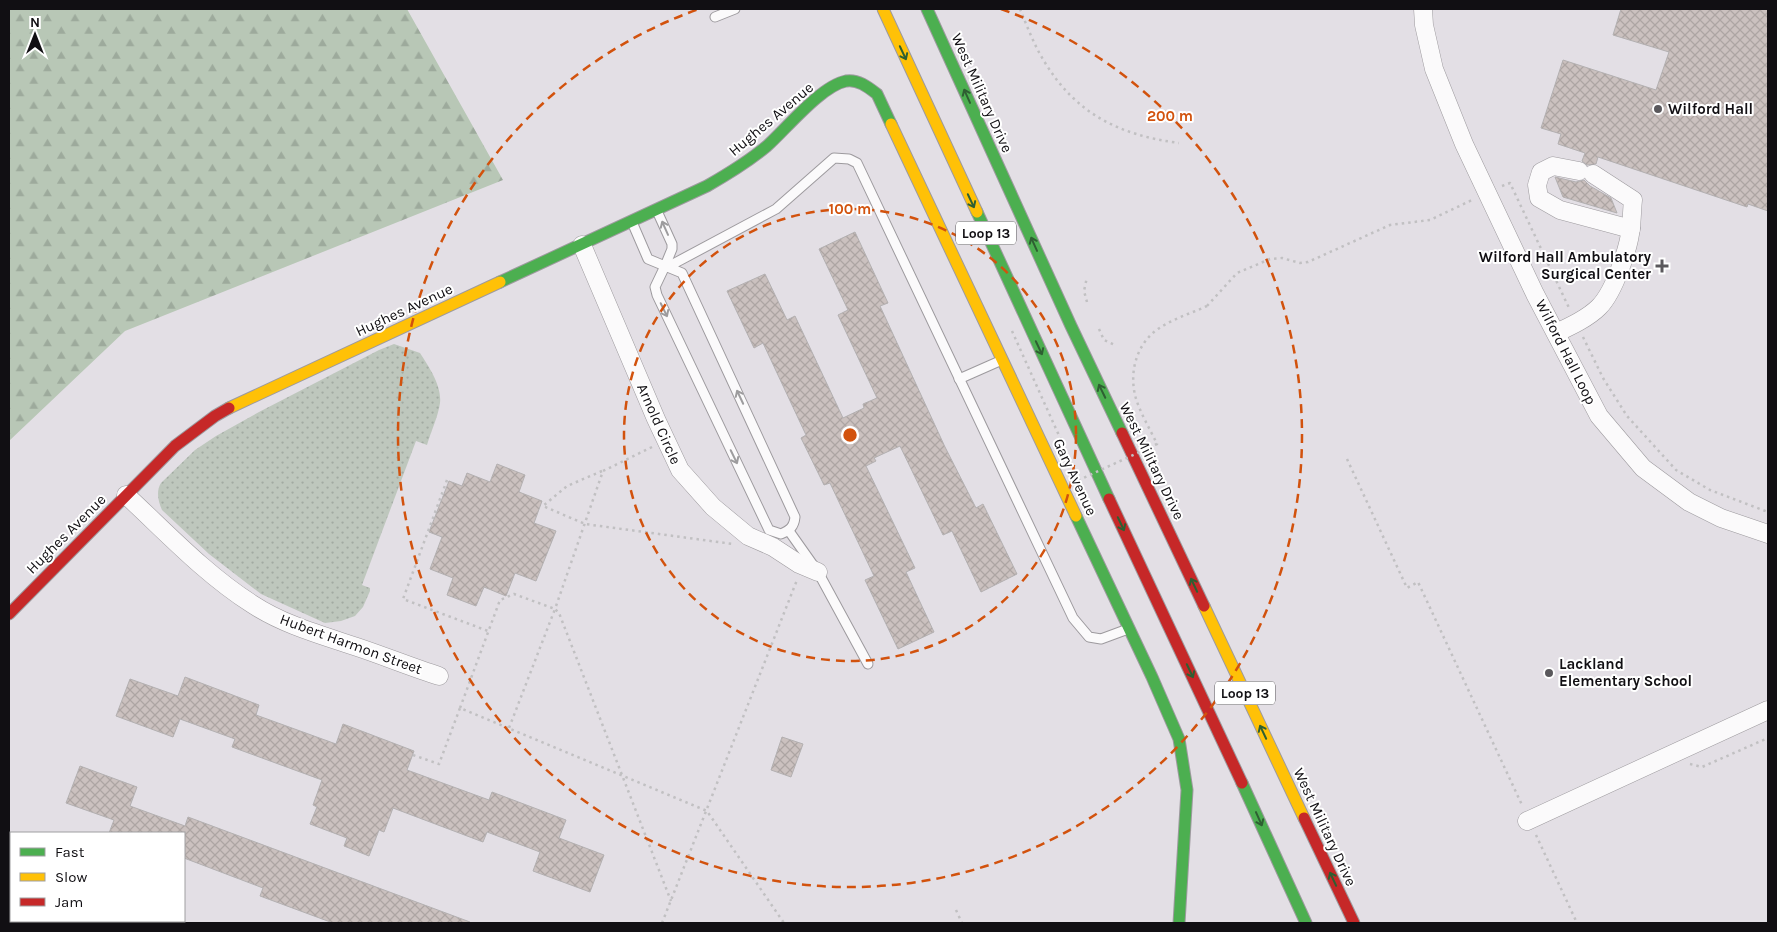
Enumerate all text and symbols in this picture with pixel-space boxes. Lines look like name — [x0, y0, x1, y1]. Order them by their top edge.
north arrow — [10, 10, 60, 60]
text: N — [30, 14, 40, 31]
street label: West Military Drive — [948, 31, 1016, 155]
one-way arrow — [899, 45, 909, 60]
street label: Hughes Avenue — [725, 78, 817, 160]
one-way arrow — [962, 89, 971, 104]
place label: Wilford Hall — [1668, 100, 1753, 118]
marker: Wilford Hall — [1652, 103, 1664, 115]
text: 200 m — [1147, 107, 1193, 125]
one-way arrow — [967, 193, 977, 208]
text: 100 m — [829, 200, 871, 218]
one-way arrow — [659, 221, 669, 236]
road number: Loop 13 — [956, 222, 1016, 244]
one-way arrow — [1028, 237, 1038, 252]
place label: Wilford Hall Ambulatory Surgical Center — [1479, 248, 1651, 283]
marker: Wilford Hall Ambulatory Surgical Center — [1655, 259, 1669, 273]
street label: Hughes Avenue — [353, 280, 455, 340]
street label: Wilford Hall Loop — [1532, 296, 1600, 408]
one-way arrow — [660, 302, 669, 317]
one-way arrow — [1035, 340, 1045, 355]
street label: Arnold Circle — [633, 381, 685, 467]
one-way arrow — [1097, 384, 1106, 399]
one-way arrow — [735, 390, 744, 405]
street label: West Military Drive — [1116, 399, 1188, 523]
centre of rings — [841, 426, 859, 444]
street label: Gary Avenue — [1049, 435, 1101, 519]
one-way arrow — [730, 449, 739, 464]
street label: Hughes Avenue — [22, 490, 110, 578]
one-way arrow — [1117, 516, 1126, 531]
one-way arrow — [1189, 578, 1198, 593]
street label: Hubert Harmon Street — [277, 610, 425, 678]
place label: Lackland Elementary School — [1559, 655, 1692, 690]
one-way arrow — [1186, 663, 1195, 678]
marker: Lackland Elementary School — [1543, 667, 1555, 679]
road number: Loop 13 — [1215, 681, 1275, 704]
one-way arrow — [1258, 725, 1268, 740]
street label: West Military Drive — [1290, 765, 1360, 889]
one-way arrow — [1254, 811, 1264, 826]
legend — [10, 832, 185, 922]
text: Fast — [55, 843, 85, 861]
text: Slow — [55, 868, 87, 886]
one-way arrow — [1327, 872, 1337, 887]
text: Jam — [55, 893, 83, 911]

